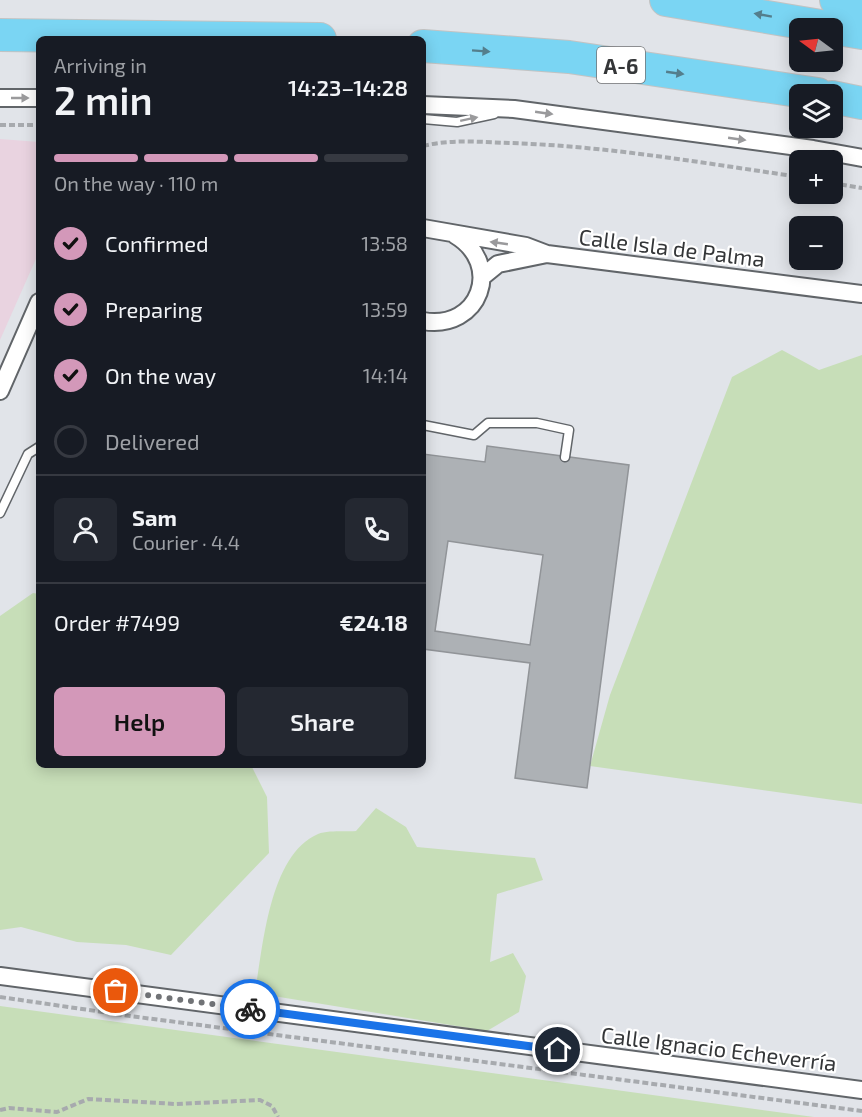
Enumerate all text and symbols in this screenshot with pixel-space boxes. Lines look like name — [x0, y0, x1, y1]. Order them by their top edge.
one-way arrow — [753, 10, 772, 19]
north arrow — [789, 18, 843, 72]
map controls — [789, 18, 843, 270]
one-way arrow — [472, 46, 491, 55]
road number: A-6 — [597, 47, 645, 83]
text: Arriving in — [54, 53, 147, 77]
one-way arrow — [666, 68, 685, 77]
text: 14:23–14:28 — [288, 74, 408, 100]
text: 2 min — [54, 76, 153, 123]
button: layers — [789, 84, 843, 138]
one-way arrow — [10, 93, 29, 103]
one-way arrow — [535, 109, 554, 118]
one-way arrow — [460, 114, 479, 123]
one-way arrow — [728, 134, 747, 143]
button: + — [789, 150, 843, 204]
text: On the way · 110 m — [54, 171, 218, 195]
button: − — [789, 216, 843, 270]
street label: Calle Isla de Palma — [578, 223, 766, 271]
icon: check — [54, 227, 87, 260]
text: Confirmed — [105, 230, 209, 256]
text: 13:58 — [361, 231, 408, 255]
one-way arrow — [490, 238, 509, 247]
icon: check — [54, 293, 87, 326]
text: Preparing — [105, 296, 203, 322]
text: 13:59 — [362, 297, 408, 321]
icon: check — [54, 359, 87, 392]
text: On the way — [105, 362, 216, 388]
text: 14:14 — [363, 363, 408, 387]
text: Delivered — [105, 428, 200, 454]
button: person — [54, 498, 117, 561]
button: phone — [345, 498, 408, 561]
text: Sam — [132, 504, 177, 530]
text: Courier · 4.4 — [132, 530, 240, 554]
text: Order #7499 — [54, 609, 180, 635]
text: €24.18 — [339, 609, 408, 635]
button: Help — [54, 687, 225, 756]
button: Share — [237, 687, 408, 756]
pin — [90, 965, 141, 1016]
icon: bag — [99, 974, 132, 1007]
courier — [220, 979, 280, 1039]
icon: bike — [234, 993, 267, 1026]
street label: Calle Ignacio Echeverría — [600, 1021, 838, 1075]
pin — [532, 1024, 583, 1075]
icon: home — [541, 1033, 574, 1066]

